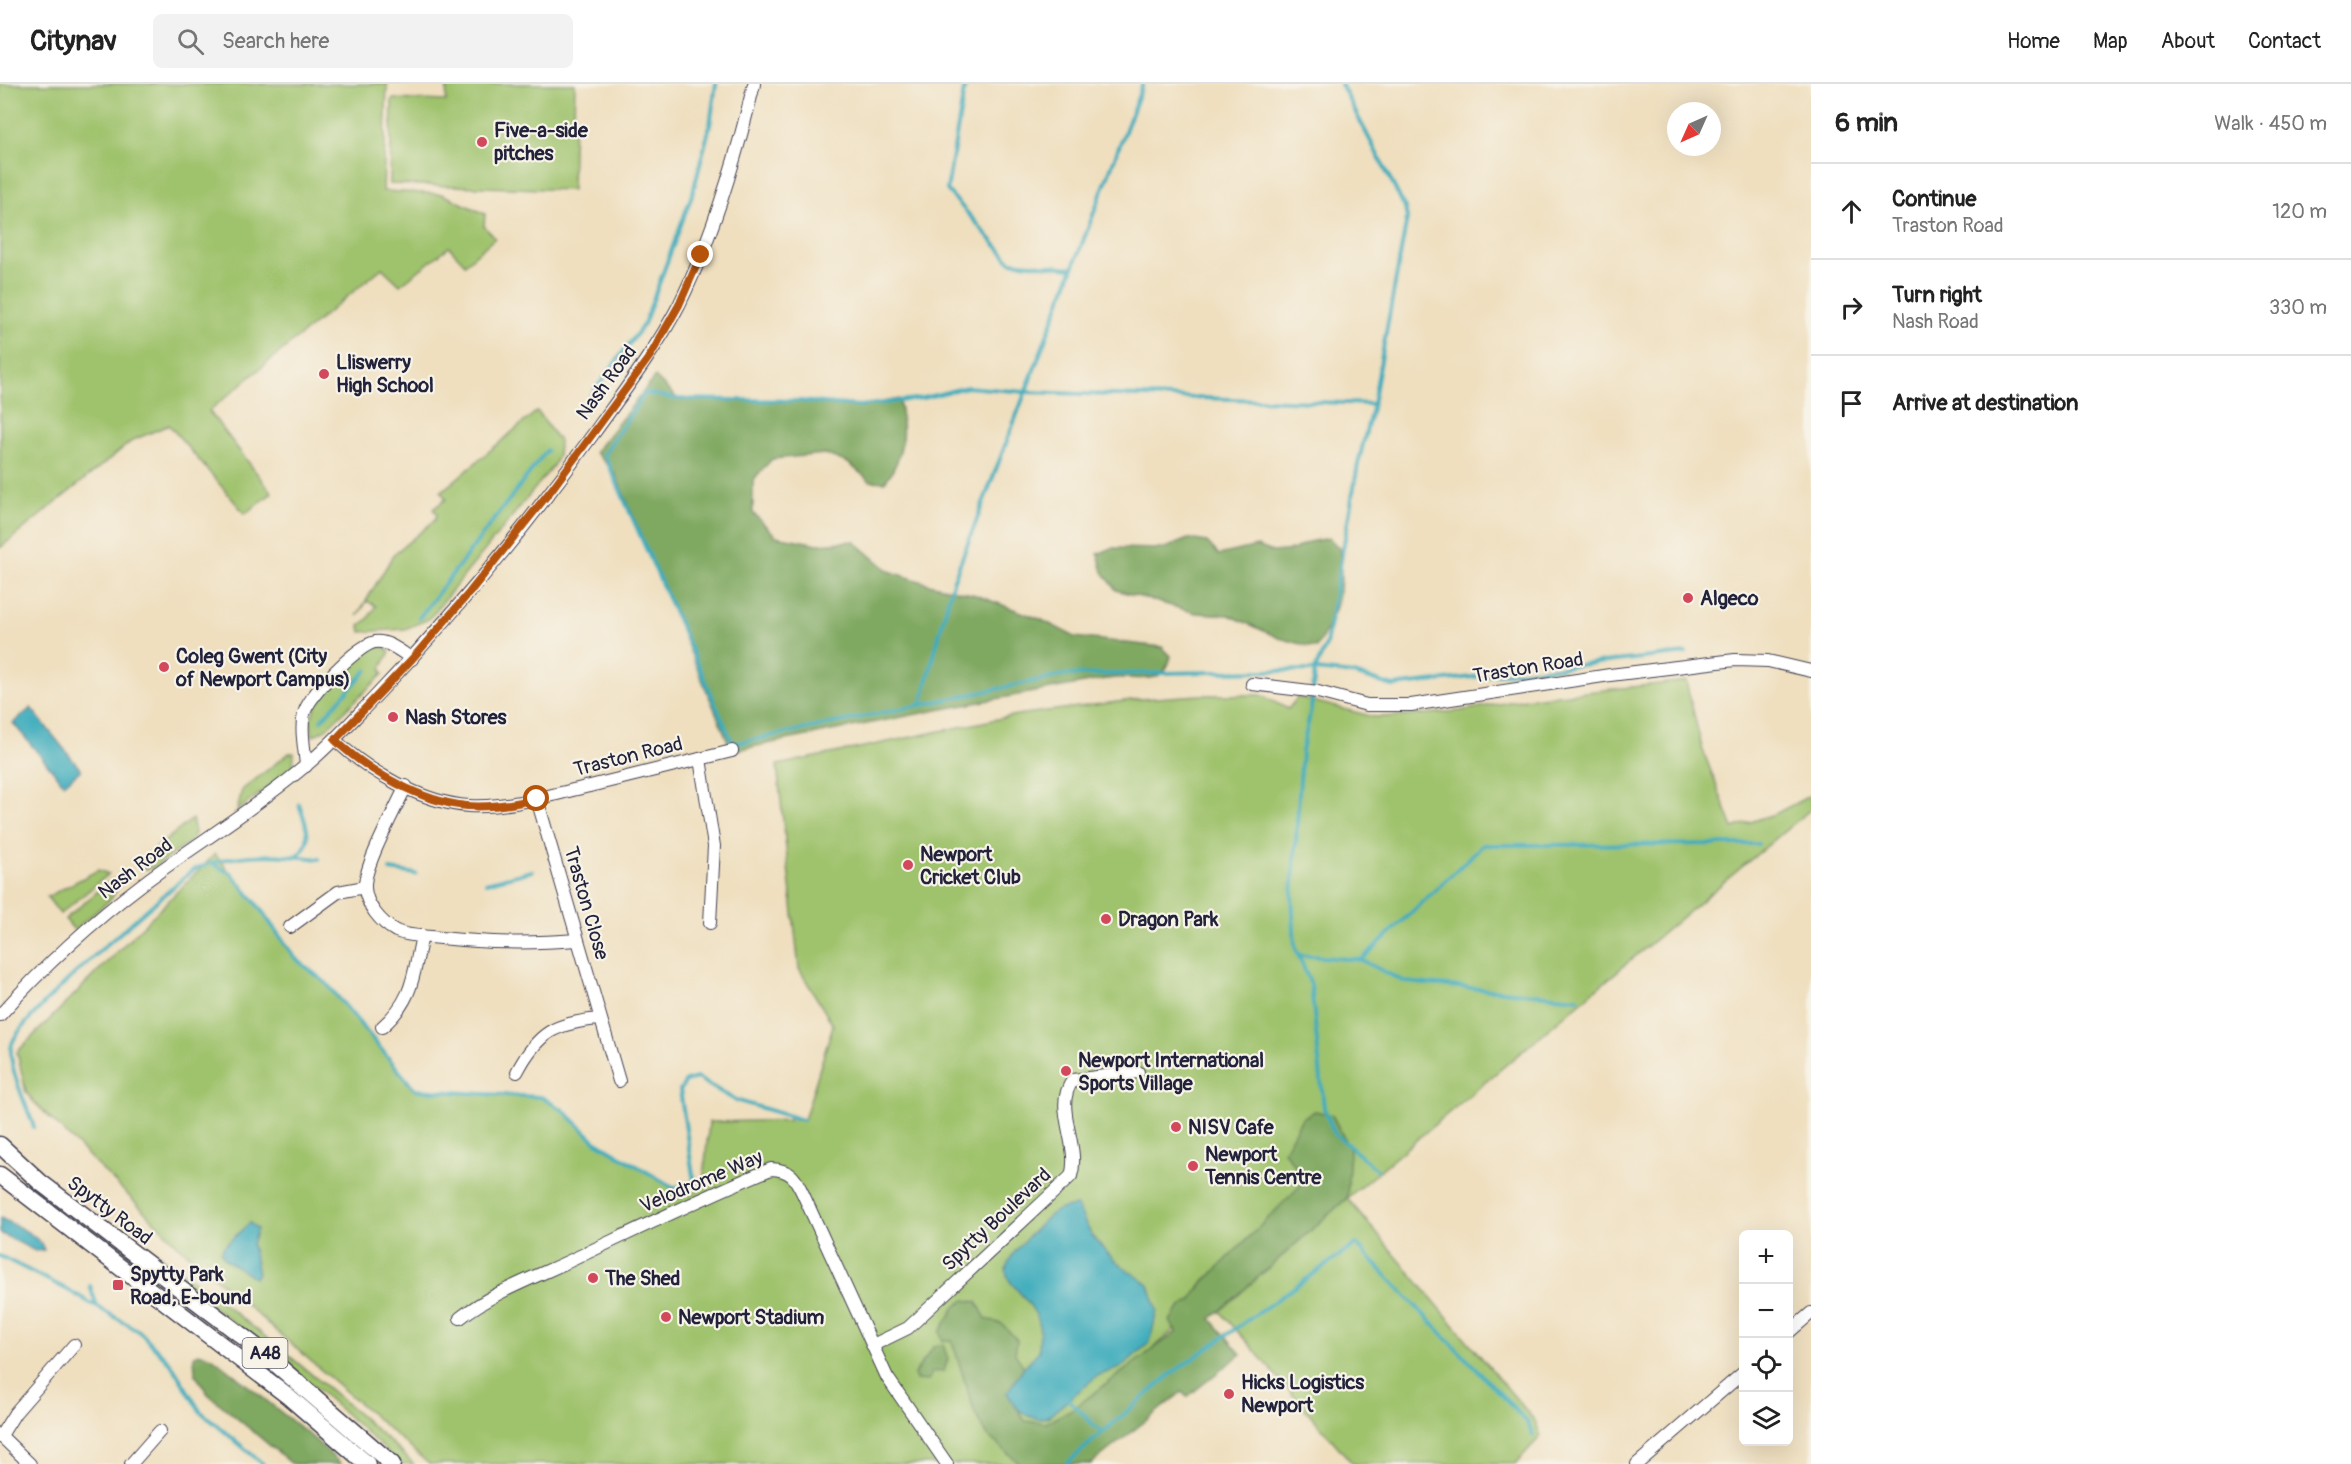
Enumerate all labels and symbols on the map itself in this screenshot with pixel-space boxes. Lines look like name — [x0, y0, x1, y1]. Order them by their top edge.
north arrow — [1667, 102, 1721, 156]
place label: Five-a-side pitches — [494, 118, 589, 166]
marker: Five-a-side pitches — [475, 135, 489, 149]
route end — [687, 241, 713, 267]
street label: Nash Road — [571, 340, 642, 425]
place label: Lliswerry High School — [336, 350, 434, 398]
marker: Lliswerry High School — [317, 367, 331, 381]
place label: Algeco — [1700, 586, 1759, 611]
marker: Algeco — [1681, 591, 1695, 605]
place label: Coleg Gwent (City of Newport Campus) — [175, 644, 350, 692]
street label: Traston Road — [1471, 646, 1585, 689]
marker: Coleg Gwent (City of Newport Campus) — [157, 660, 171, 674]
place label: Nash Stores — [405, 705, 507, 730]
marker: Nash Stores — [386, 710, 400, 724]
street label: Traston Road — [571, 731, 685, 782]
route start — [523, 785, 549, 811]
street label: Nash Road — [93, 832, 178, 905]
place label: Newport Cricket Club — [920, 842, 1021, 890]
street label: Traston Close — [558, 844, 615, 963]
marker: Newport Cricket Club — [901, 858, 915, 872]
place label: Dragon Park — [1118, 907, 1219, 932]
marker: Dragon Park — [1099, 912, 1113, 926]
place label: Newport International Sports Village — [1078, 1048, 1264, 1096]
marker: Newport International Sports Village — [1059, 1064, 1073, 1078]
place label: NISV Cafe — [1188, 1115, 1275, 1140]
marker: NISV Cafe — [1169, 1120, 1183, 1134]
place label: Newport Tennis Centre — [1204, 1142, 1323, 1190]
street label: Velodrome Way — [636, 1144, 767, 1219]
marker: Newport Tennis Centre — [1186, 1159, 1200, 1173]
street label: Spytty Boulevard — [937, 1162, 1056, 1276]
street label: Spytty Road — [62, 1170, 157, 1250]
place label: Spytty Park Road, E-bound — [130, 1262, 252, 1310]
place label: The Shed — [604, 1266, 680, 1291]
marker: The Shed — [586, 1271, 600, 1285]
marker: Spytty Park Road, E-bound — [111, 1278, 125, 1292]
place label: Newport Stadium — [678, 1305, 824, 1330]
marker: Newport Stadium — [659, 1310, 673, 1324]
road number: A48 — [242, 1338, 288, 1368]
place label: Hicks Logistics Newport — [1241, 1370, 1364, 1418]
marker: Hicks Logistics Newport — [1222, 1387, 1236, 1401]

